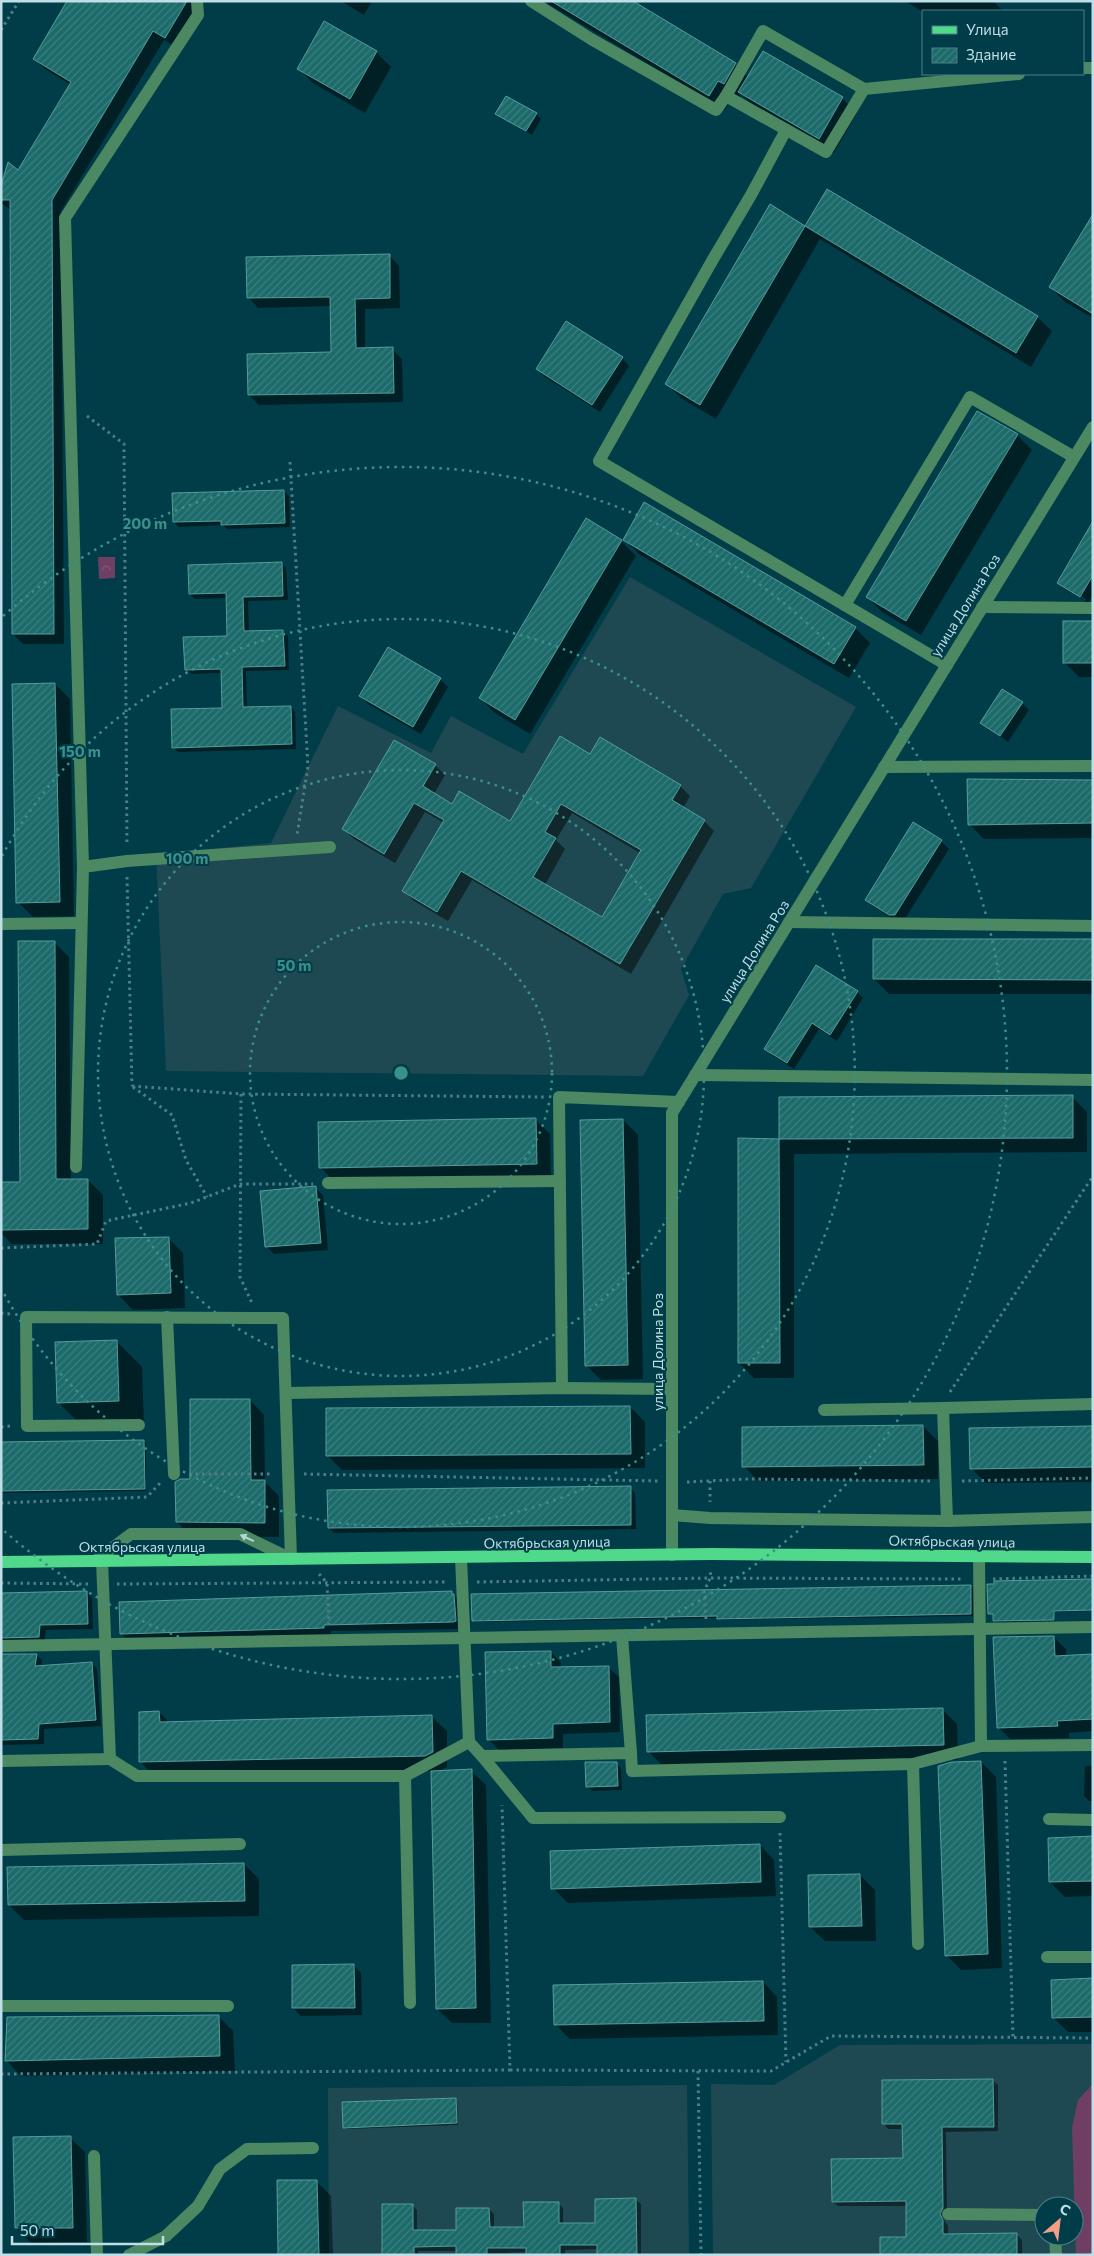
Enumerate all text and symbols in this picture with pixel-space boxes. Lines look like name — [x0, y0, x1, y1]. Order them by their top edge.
legend — [922, 10, 1084, 75]
text: Улица — [966, 20, 1008, 38]
text: Здание — [966, 45, 1016, 63]
text: 200 m — [123, 514, 167, 532]
street label: улица Долина Роз — [927, 550, 1004, 659]
text: 150 m — [59, 742, 101, 760]
text: 100 m — [166, 849, 208, 867]
street label: улица Долина Роз — [716, 896, 793, 1005]
text: 50 m — [277, 956, 311, 974]
centre of rings — [392, 1064, 410, 1082]
street label: улица Долина Роз — [649, 1293, 666, 1411]
street label: Октябрьская улица — [888, 1531, 1016, 1551]
street label: Октябрьская улица — [483, 1532, 611, 1552]
one-way arrow — [240, 1534, 254, 1542]
street label: Октябрьская улица — [79, 1538, 205, 1555]
north arrow — [1034, 2196, 1084, 2246]
text: С — [1057, 2199, 1074, 2219]
scale bar — [12, 2214, 164, 2246]
text: 50 m — [20, 2221, 54, 2239]

